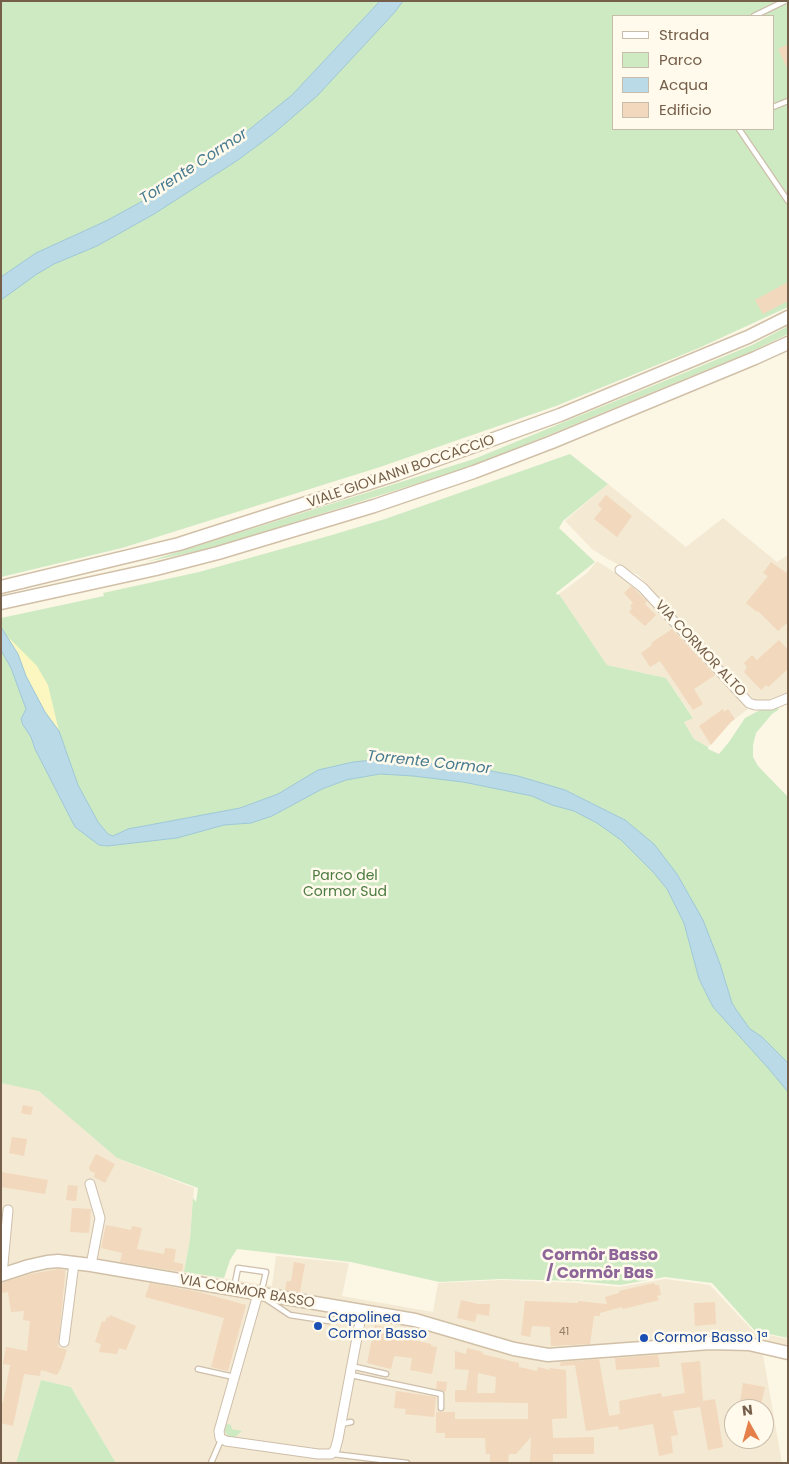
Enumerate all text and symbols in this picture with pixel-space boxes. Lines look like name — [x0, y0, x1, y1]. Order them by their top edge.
legend — [612, 15, 774, 130]
text: Strada — [659, 24, 709, 45]
text: Parco — [659, 49, 702, 70]
text: Acqua — [659, 74, 708, 95]
text: Edificio — [659, 99, 712, 120]
water label: Torrente Cormor — [137, 126, 251, 208]
street label: VIALE GIOVANNI BOCCACCIO — [305, 432, 497, 512]
street label: VIA CORMOR ALTO — [651, 597, 749, 701]
water label: Torrente Cormor — [366, 748, 492, 778]
park label: Parco del Cormor Sud — [303, 868, 387, 900]
district label: Cormôr Basso / Cormôr Bas — [542, 1246, 658, 1284]
street label: VIA CORMOR BASSO — [178, 1272, 316, 1312]
place label: Capolinea Cormor Basso — [328, 1310, 427, 1342]
marker: Capolinea Cormor Basso — [312, 1320, 324, 1332]
house number: 41 — [559, 1325, 569, 1339]
place label: Cormor Basso 1ª — [654, 1330, 767, 1346]
marker: Cormor Basso 1ª — [638, 1332, 650, 1344]
north arrow — [724, 1399, 774, 1449]
text: N — [741, 1400, 754, 1421]

